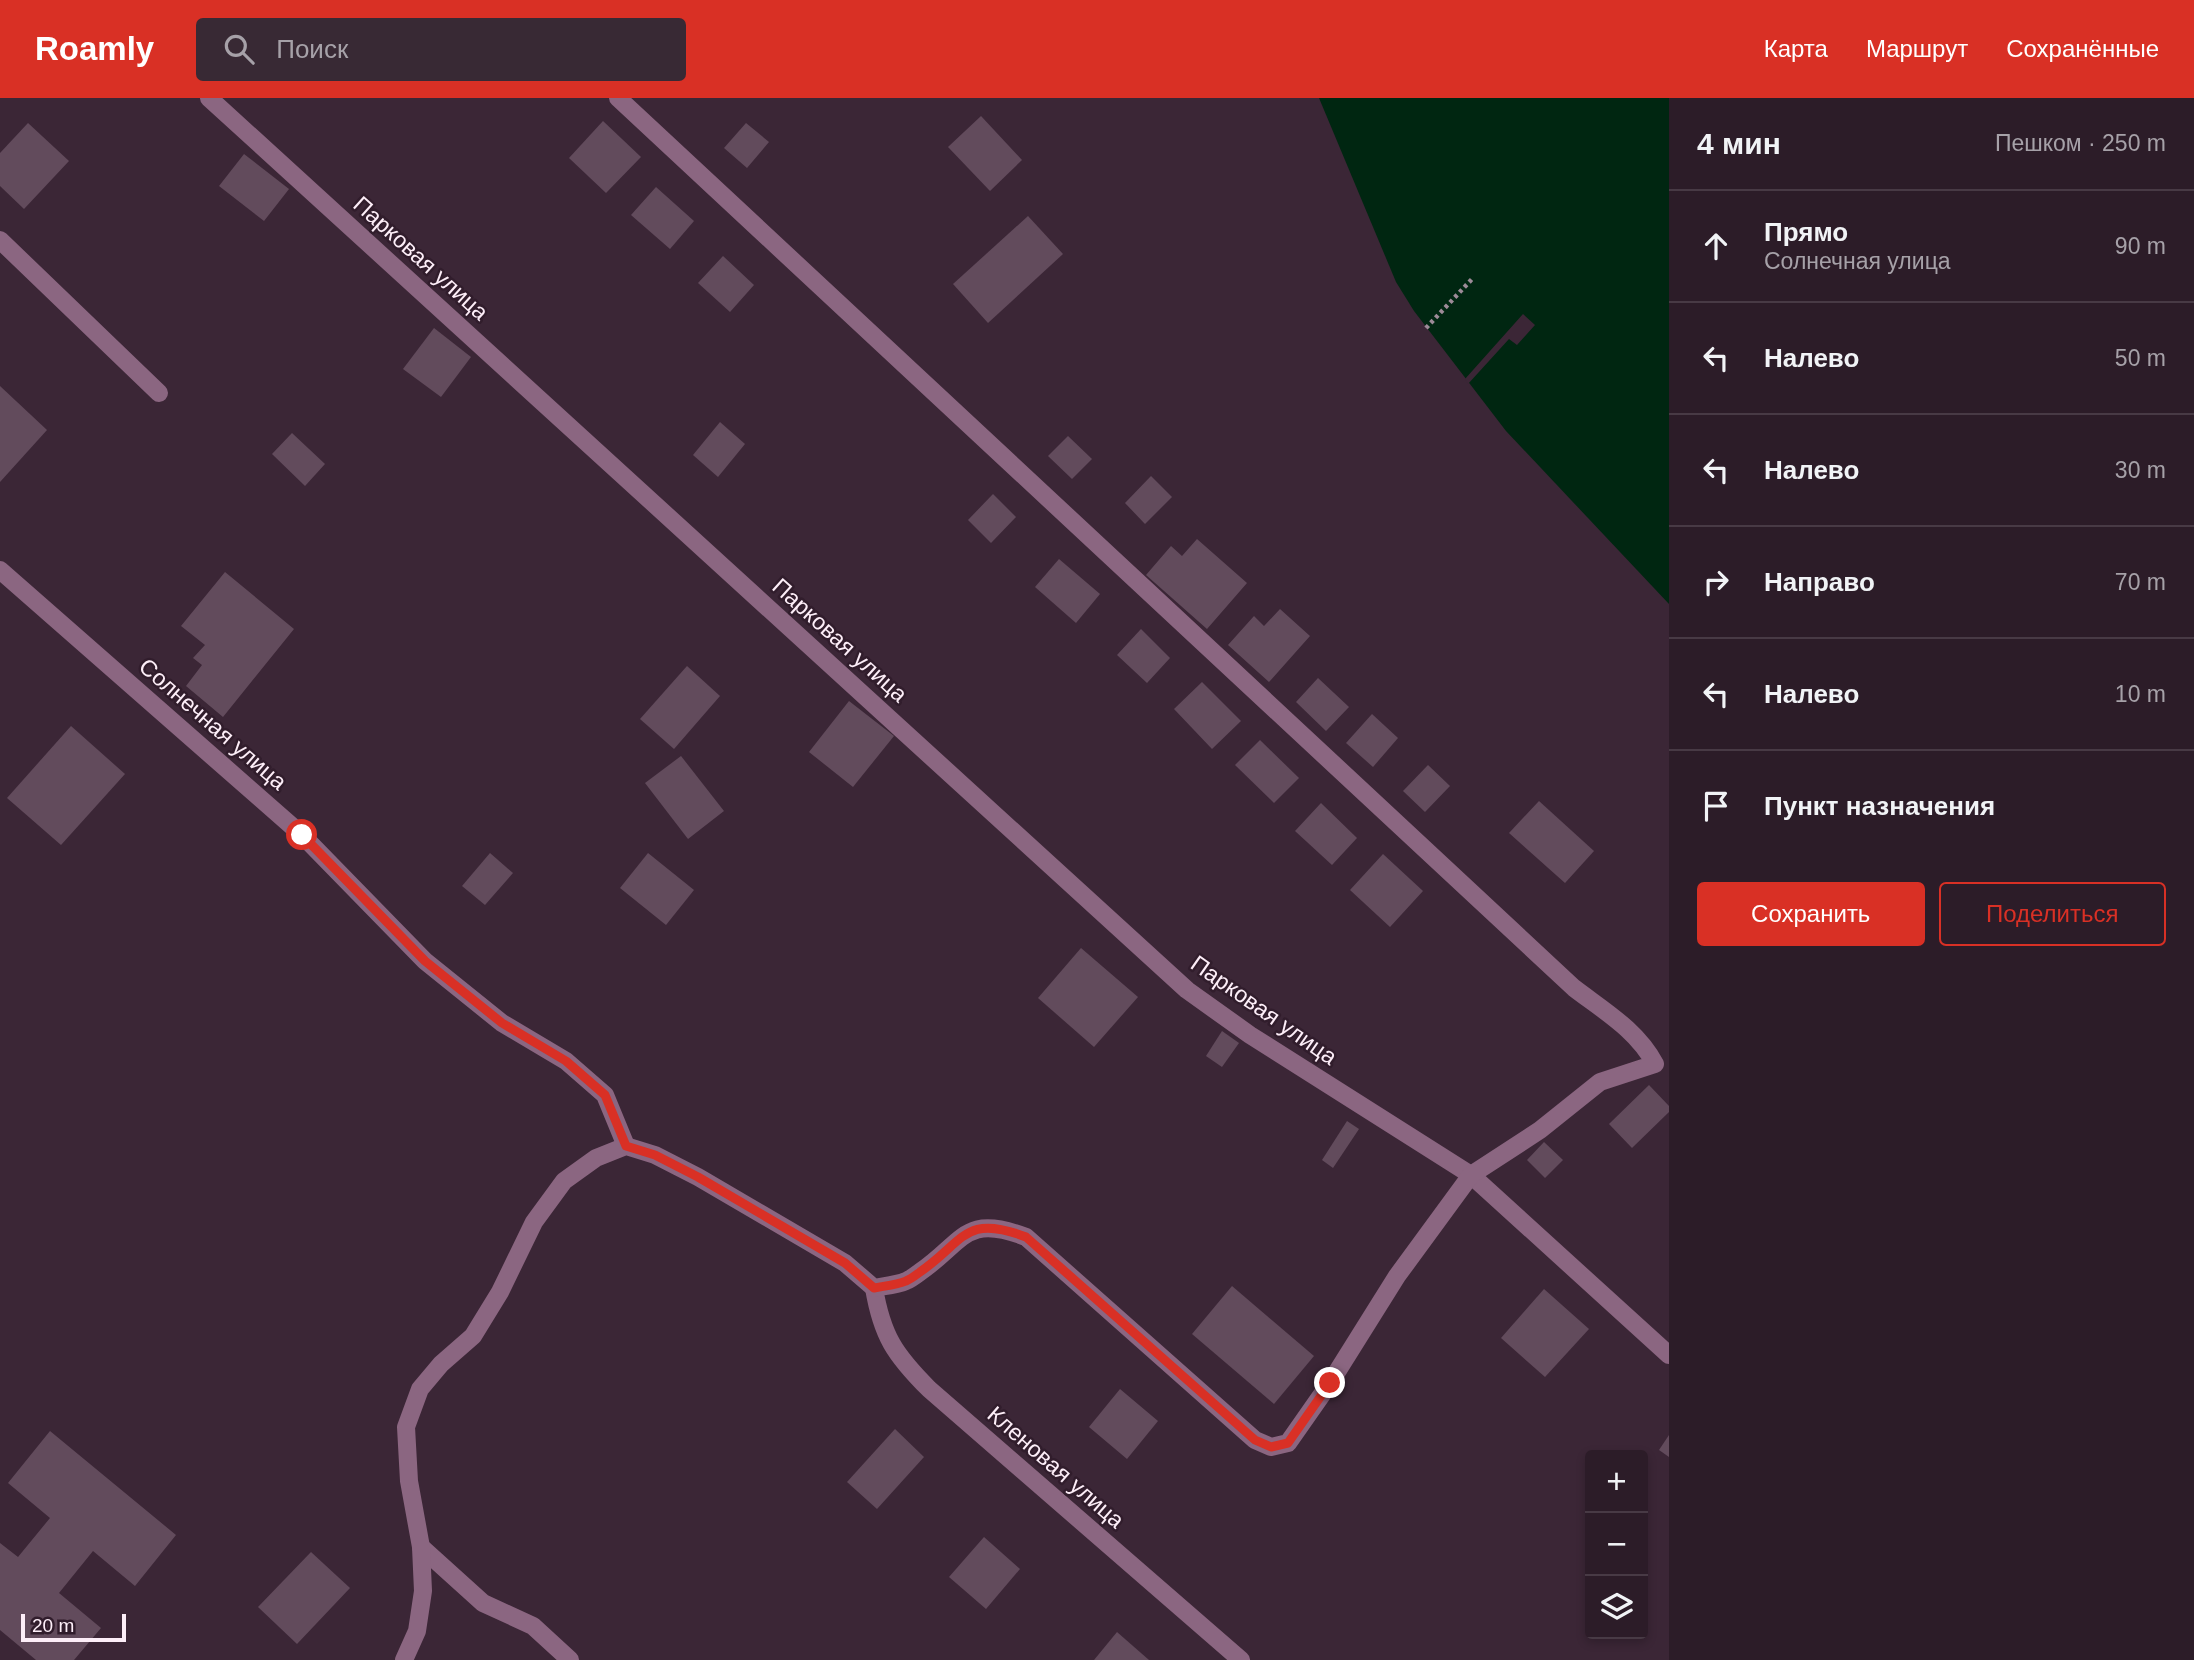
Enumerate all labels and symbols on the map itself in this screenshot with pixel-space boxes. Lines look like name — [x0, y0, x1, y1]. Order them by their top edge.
street label: Парковая улица — [348, 191, 494, 325]
street label: Парковая улица — [767, 573, 913, 707]
street label: Солнечная улица — [134, 653, 292, 795]
route start — [286, 819, 317, 850]
street label: Парковая улица — [1186, 950, 1342, 1070]
route end — [1314, 1367, 1345, 1398]
street label: Кленовая улица — [983, 1401, 1130, 1533]
scale bar — [21, 1611, 126, 1643]

